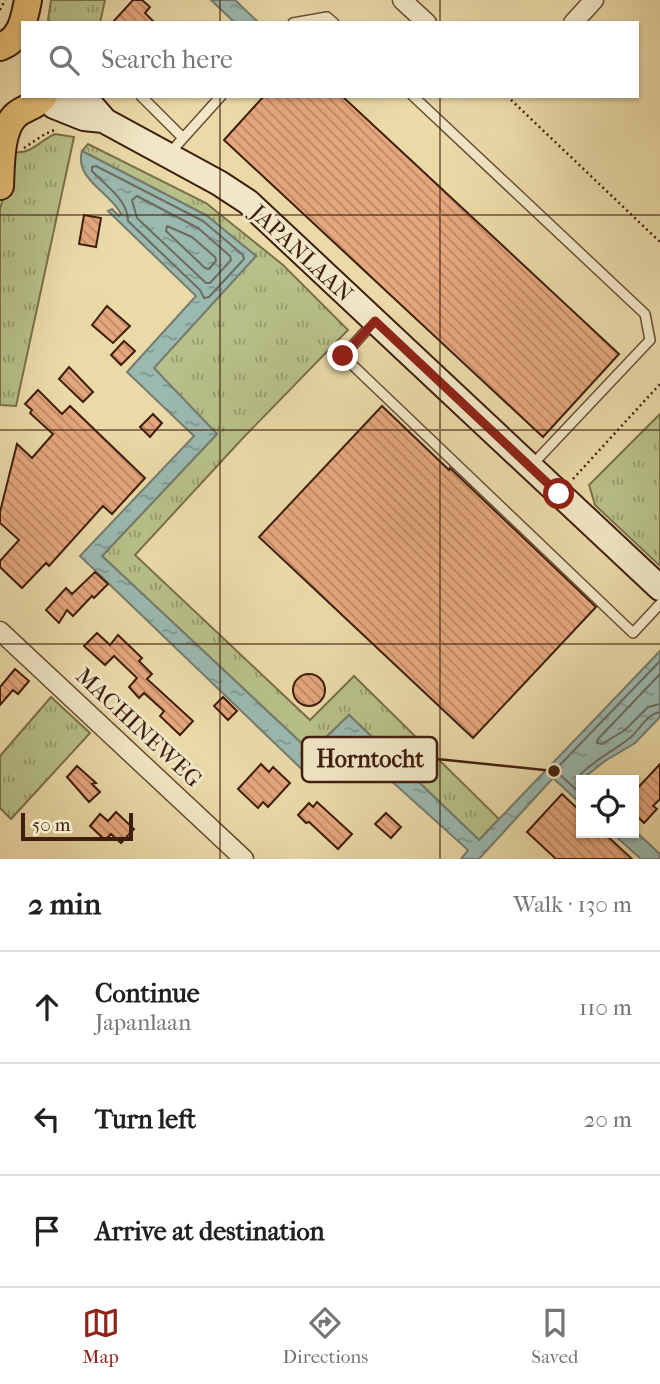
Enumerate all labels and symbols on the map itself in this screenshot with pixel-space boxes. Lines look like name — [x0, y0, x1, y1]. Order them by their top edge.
street label: JAPANLAAN — [243, 198, 359, 308]
route end — [327, 340, 358, 371]
route start — [543, 478, 574, 509]
street label: MACHINEWEG — [70, 662, 207, 793]
callout: Horntocht — [302, 737, 437, 782]
text: Horntocht — [316, 745, 424, 773]
scale bar — [21, 810, 133, 842]

